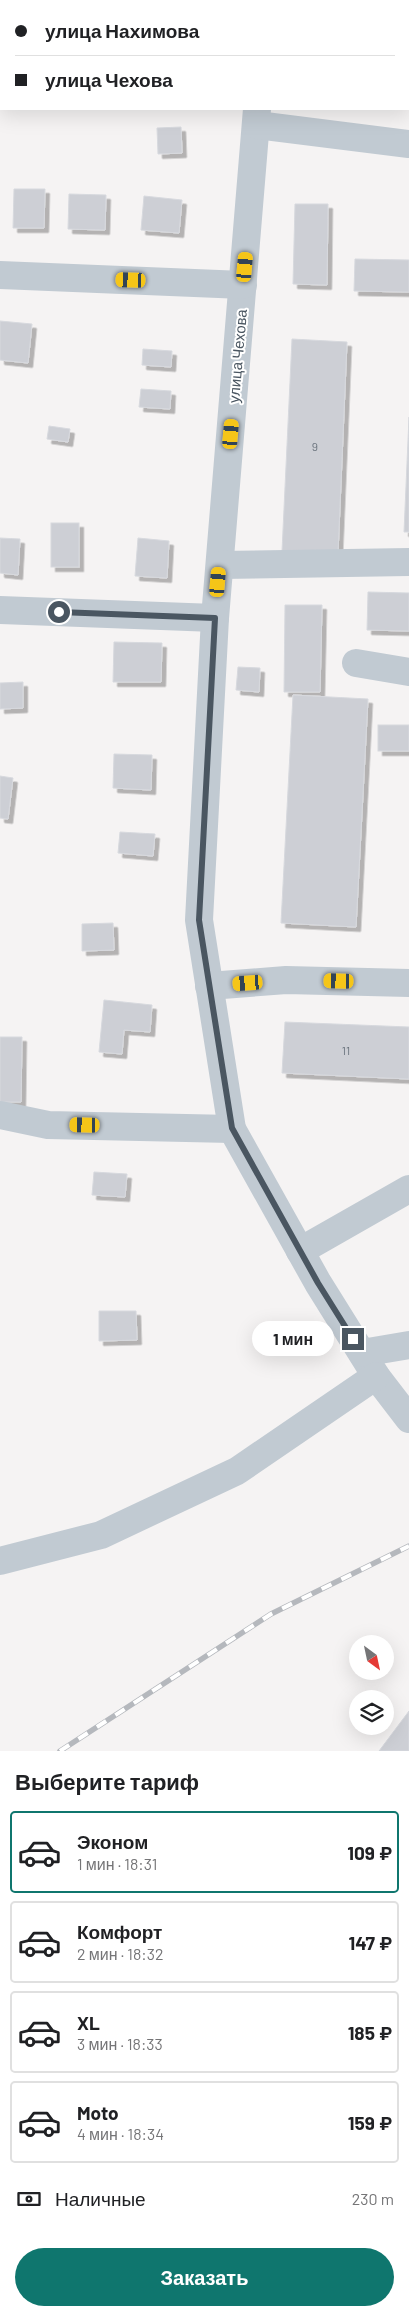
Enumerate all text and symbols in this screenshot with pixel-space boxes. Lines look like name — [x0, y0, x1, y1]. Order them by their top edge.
text: улица Нахимова — [45, 19, 199, 42]
text: улица Чехова — [45, 68, 173, 91]
car — [236, 251, 253, 283]
car — [115, 272, 146, 288]
street label: улица Чехова — [224, 308, 250, 404]
car — [222, 418, 239, 450]
house number: 9 — [312, 439, 318, 453]
car — [209, 566, 226, 598]
route start — [48, 601, 70, 623]
car — [323, 973, 354, 989]
car — [232, 974, 263, 992]
house number: 11 — [342, 1043, 350, 1057]
car — [69, 1117, 100, 1133]
callout: 1 мин — [253, 1322, 336, 1356]
route end — [342, 1328, 364, 1350]
text: 1 мин — [273, 1329, 313, 1348]
north arrow — [349, 1635, 394, 1680]
map controls — [349, 1635, 394, 1735]
button: layers — [349, 1690, 394, 1735]
text: Выберите тариф — [15, 1768, 199, 1794]
icon: car — [17, 1830, 62, 1875]
text: Эконом — [77, 1830, 148, 1853]
text: 109 ₽ — [347, 1841, 392, 1864]
text: 1 мин · 18:31 — [77, 1854, 157, 1873]
icon: car — [17, 1920, 62, 1965]
text: Комфорт — [77, 1920, 162, 1943]
text: 147 ₽ — [349, 1931, 392, 1954]
text: 2 мин · 18:32 — [77, 1944, 164, 1963]
icon: car — [17, 2010, 62, 2055]
text: XL — [77, 2011, 100, 2034]
text: 185 ₽ — [348, 2021, 392, 2044]
text: 3 мин · 18:33 — [77, 2034, 163, 2053]
icon: car — [17, 2100, 62, 2145]
text: Moto — [77, 2101, 119, 2124]
text: 159 ₽ — [348, 2111, 392, 2134]
text: 4 мин · 18:34 — [77, 2124, 164, 2143]
icon: cash — [15, 2185, 43, 2213]
text: Наличные — [55, 2187, 146, 2210]
text: 230 m — [352, 2189, 394, 2208]
button: Заказать — [15, 2248, 394, 2306]

